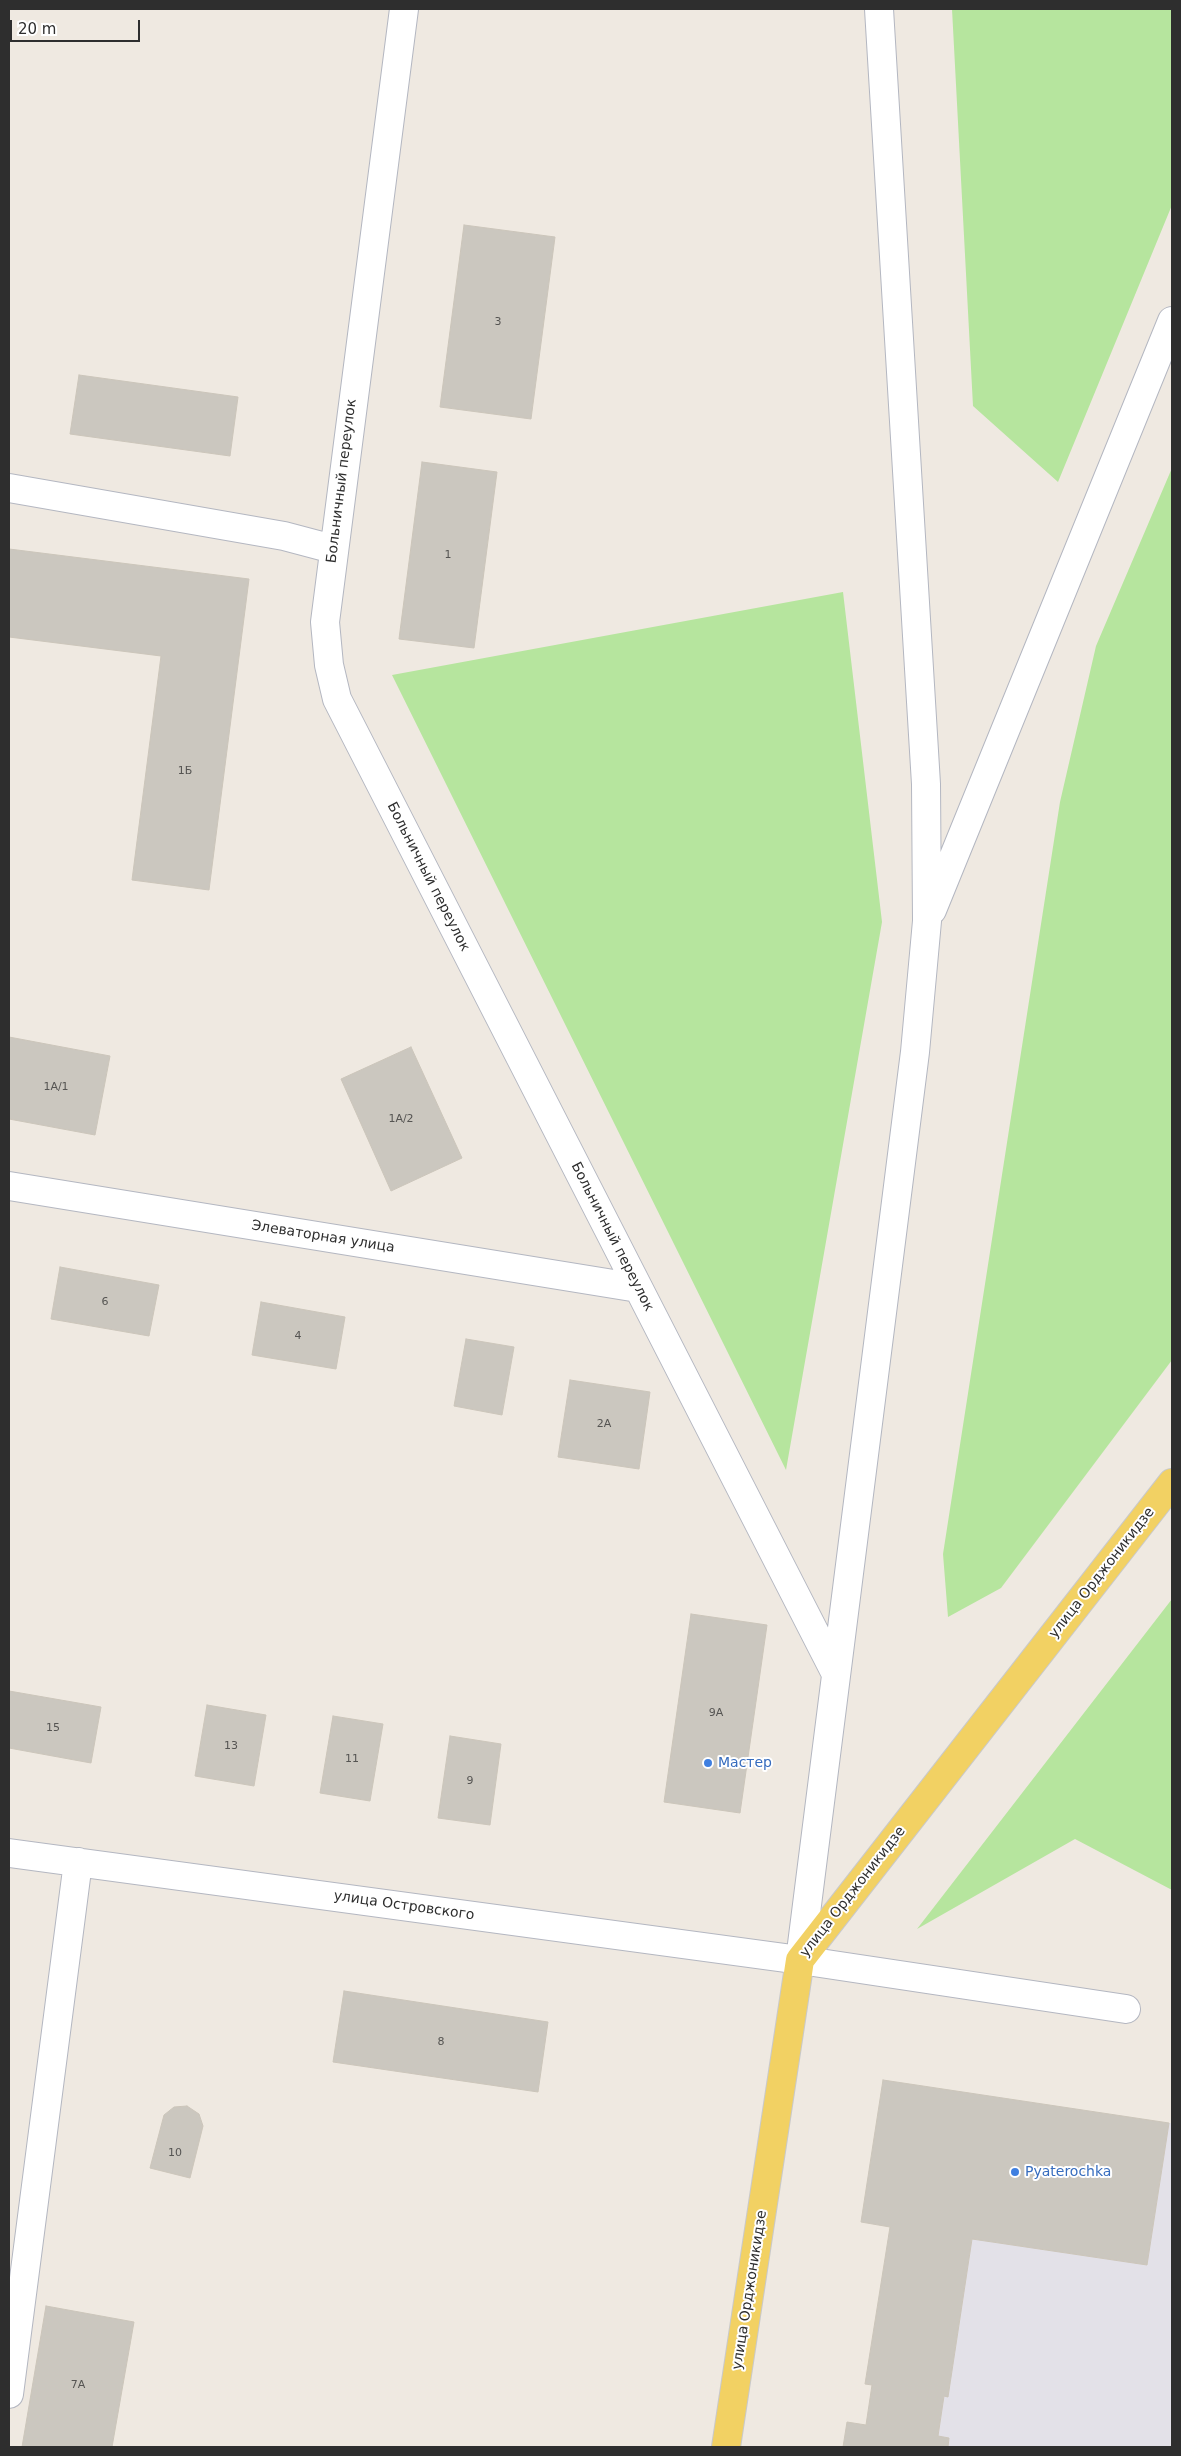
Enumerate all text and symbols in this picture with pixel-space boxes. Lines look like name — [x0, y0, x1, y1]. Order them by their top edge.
scale bar — [12, 10, 142, 42]
text: 20 m — [18, 20, 56, 38]
house number: 3 — [495, 315, 501, 329]
street label: Больничный переулок — [324, 398, 360, 564]
house number: 1 — [445, 548, 451, 562]
house number: 1Б — [178, 764, 192, 778]
street label: Больничный переулок — [383, 800, 473, 954]
house number: 1А/1 — [43, 1080, 69, 1094]
house number: 1А/2 — [388, 1112, 414, 1126]
street label: Больничный переулок — [567, 1160, 657, 1314]
street label: Элеваторная улица — [250, 1217, 396, 1257]
house number: 6 — [102, 1295, 108, 1309]
house number: 4 — [295, 1329, 301, 1343]
house number: 2А — [597, 1417, 611, 1431]
street label: улица Орджоникидзе — [1046, 1504, 1158, 1642]
house number: 9А — [709, 1706, 723, 1720]
house number: 15 — [46, 1721, 60, 1735]
house number: 13 — [224, 1739, 238, 1753]
house number: 11 — [345, 1752, 359, 1766]
place label: Мастер — [718, 1755, 772, 1771]
marker: Мастер — [702, 1757, 714, 1769]
house number: 9 — [467, 1774, 473, 1788]
street label: улица Орджоникидзе — [797, 1823, 909, 1961]
street label: улица Островского — [332, 1888, 476, 1924]
house number: 8 — [438, 2035, 444, 2049]
house number: 10 — [168, 2146, 182, 2160]
place label: Pyaterochka — [1025, 2164, 1111, 2180]
marker: Pyaterochka — [1009, 2166, 1021, 2178]
street label: улица Орджоникидзе — [729, 2209, 771, 2371]
house number: 7А — [71, 2378, 85, 2392]

